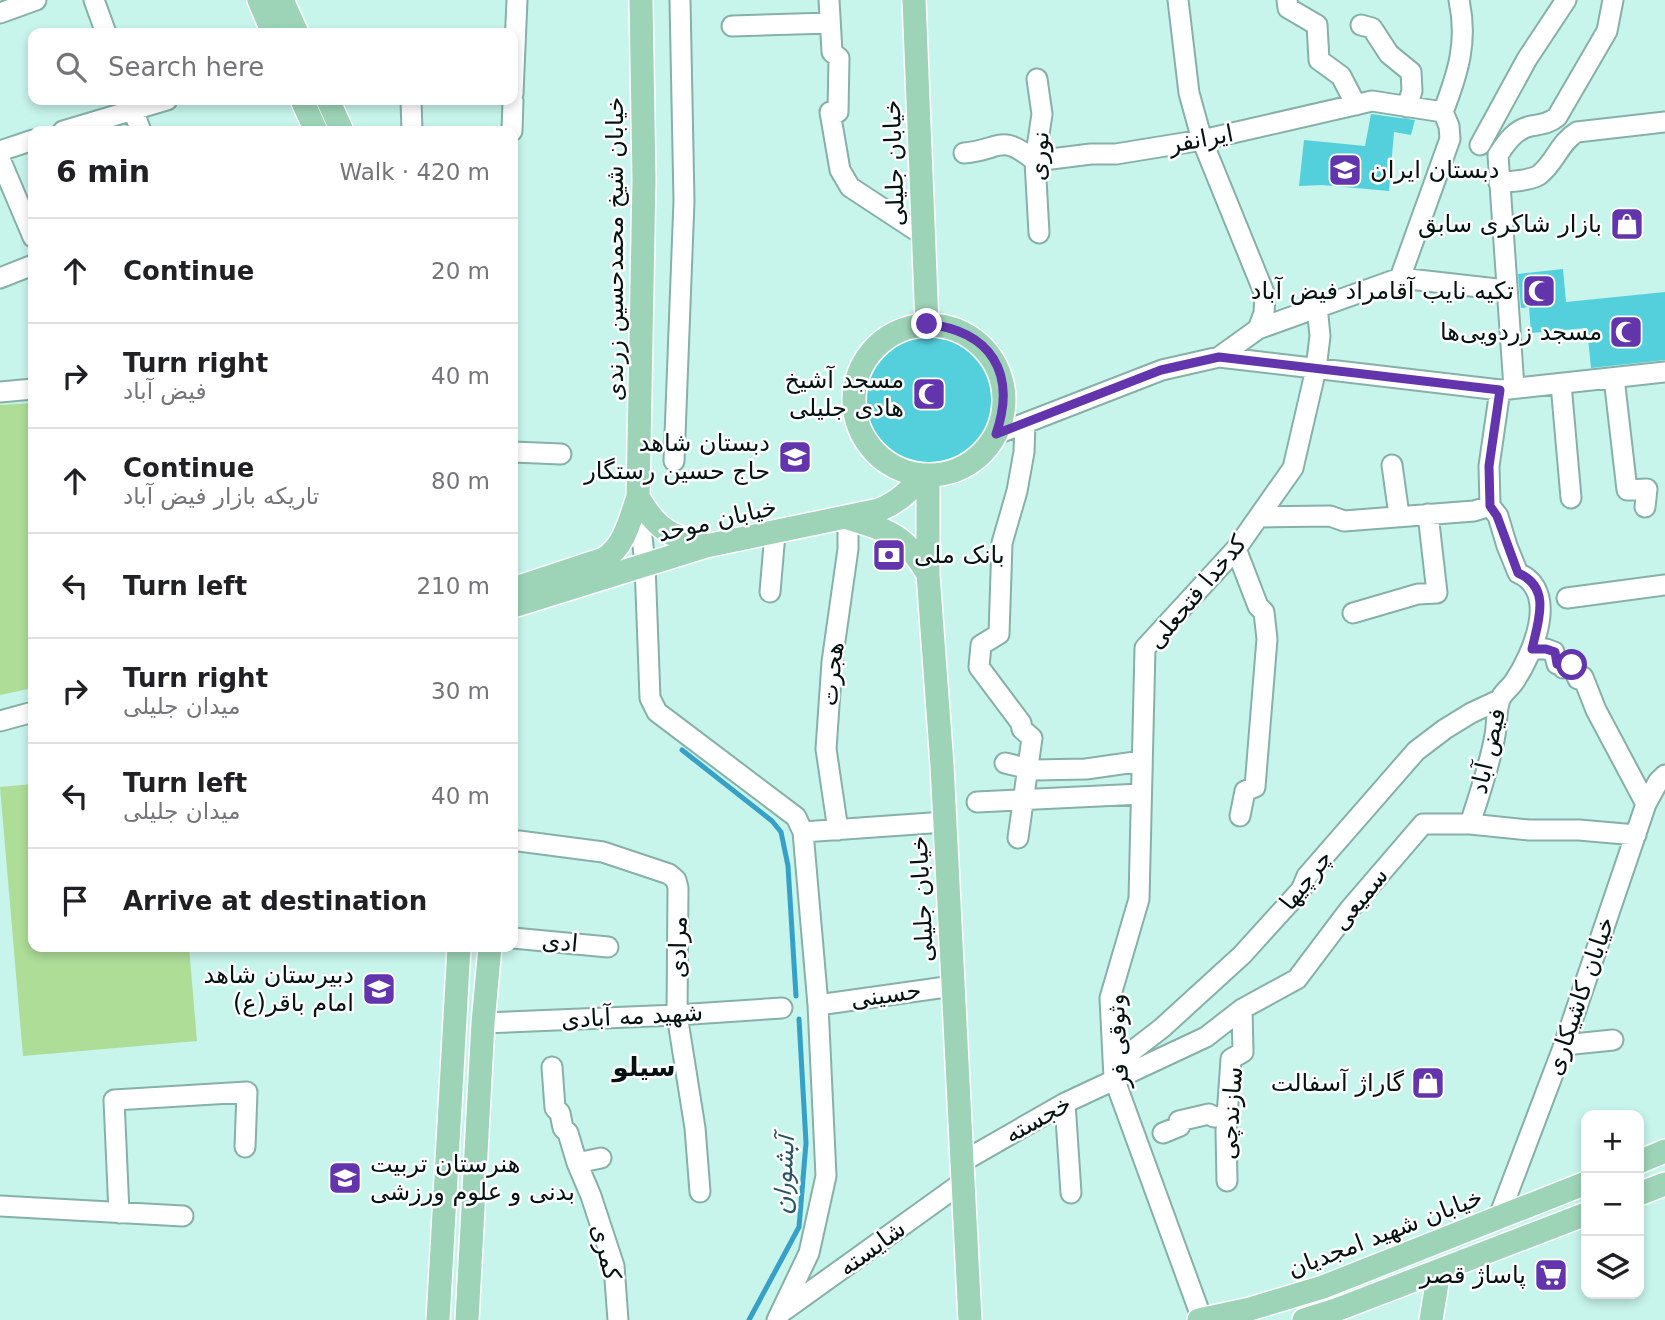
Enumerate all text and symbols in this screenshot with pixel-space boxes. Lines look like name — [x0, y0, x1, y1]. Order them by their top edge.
search box — [28, 28, 518, 105]
icon: search — [52, 48, 90, 86]
text: Search here — [108, 52, 264, 82]
street label: خیابان شیخ محمدحسین زرندی — [601, 97, 629, 401]
street label: خیابان جلیلی — [878, 99, 910, 227]
street label: ایرانفر — [1165, 119, 1236, 159]
street label: نوری — [1023, 130, 1055, 182]
school or university icon: دبستان ایران — [1326, 151, 1364, 189]
text: 6 min — [56, 154, 150, 189]
place label: دبستان ایران — [1370, 156, 1499, 184]
text: Walk · 420 m — [339, 159, 490, 185]
shop icon: بازار شاکری سابق — [1608, 205, 1646, 243]
place label: بازار شاکری سابق — [1418, 210, 1602, 238]
icon: ahead — [56, 252, 94, 290]
text: Continue — [123, 256, 254, 286]
text: 20 m — [431, 258, 490, 284]
mosque icon: تکیه نایب آقامراد فیض آباد — [1520, 272, 1558, 310]
place label: تکیه نایب آقامراد فیض آباد — [1251, 276, 1514, 305]
route end — [911, 308, 942, 339]
mosque icon: مسجد زردویی‌ها — [1607, 313, 1645, 351]
place label: مسجد زردویی‌ها — [1440, 318, 1602, 346]
text: Turn right — [123, 348, 268, 378]
icon: right — [56, 357, 94, 395]
text: 40 m — [431, 363, 490, 389]
place label: مسجد آشیخ هادی جلیلی — [785, 365, 904, 422]
mosque icon: مسجد آشیخ هادی جلیلی — [910, 375, 948, 413]
text: فیض آباد — [123, 378, 206, 404]
place label: دبستان شاهد حاج حسین رستگار — [583, 429, 770, 485]
school or university icon: دبستان شاهد حاج حسین رستگار — [776, 438, 814, 476]
text: Continue — [123, 453, 254, 483]
icon: ahead — [56, 462, 94, 500]
text: 80 m — [431, 468, 490, 494]
text: تاریکه بازار فیض آباد — [123, 483, 319, 509]
street label: خیابان موحد — [655, 493, 779, 547]
street label: کدخدا فتحعلی — [1141, 529, 1253, 654]
bank icon: بانک ملی — [870, 536, 908, 574]
place label: بانک ملی — [914, 541, 1005, 569]
icon: left — [56, 567, 94, 605]
text: Turn left — [123, 571, 247, 601]
text: 210 m — [416, 573, 490, 599]
street label: هجرت — [815, 641, 849, 707]
route start — [1556, 649, 1587, 680]
text: Turn right — [123, 663, 268, 693]
icon: right — [56, 672, 94, 710]
text: 30 m — [431, 678, 490, 704]
text: میدان جلیلی — [123, 693, 240, 719]
street label: فیض آباد — [1464, 705, 1511, 797]
text: Turn left — [123, 768, 247, 798]
icon: left — [56, 777, 94, 815]
text: 40 m — [431, 783, 490, 809]
text: میدان جلیلی — [123, 798, 240, 824]
street label: خیابان جلیلی — [905, 835, 939, 963]
street label: چرچیها — [1274, 844, 1338, 916]
street label: سمیعی — [1326, 862, 1394, 936]
icon: arrive — [56, 882, 94, 920]
text: Arrive at destination — [123, 886, 427, 916]
street label: خیابان کاشیکاری — [1540, 913, 1620, 1079]
street label: مرادی — [663, 916, 693, 978]
street label: ادی — [541, 926, 579, 958]
place label: دبیرستان شاهد امام باقر(ع) — [204, 961, 354, 1017]
school or university icon: دبیرستان شاهد امام باقر(ع) — [360, 970, 398, 1008]
street label: حسینی — [849, 976, 923, 1014]
street label: وثوقی فر — [1102, 993, 1135, 1090]
street label: شهید مه آبادی — [560, 997, 704, 1034]
district label: سیلو — [610, 1052, 676, 1083]
shop icon: گاراژ آسفالت — [1409, 1064, 1447, 1102]
street label: سازندچی — [1214, 1066, 1248, 1160]
place label: گاراژ آسفالت — [1271, 1068, 1405, 1097]
street label: خجسته — [1000, 1089, 1076, 1149]
map controls — [1581, 1110, 1644, 1299]
button: + — [1581, 1110, 1644, 1173]
water label: آبشوران — [766, 1128, 801, 1215]
place label: هنرستان تربیت بدنی و علوم ورزشی — [370, 1150, 575, 1206]
school or university icon: هنرستان تربیت بدنی و علوم ورزشی — [326, 1159, 364, 1197]
button: − — [1581, 1173, 1644, 1236]
street label: خیابان شهید امجدیان — [1284, 1183, 1486, 1283]
street label: شایسته — [833, 1214, 911, 1282]
street label: کمری — [585, 1221, 627, 1284]
button: layers — [1581, 1236, 1644, 1299]
supermarket icon: پاساژ قصر — [1532, 1256, 1570, 1294]
place label: پاساژ قصر — [1419, 1261, 1526, 1289]

